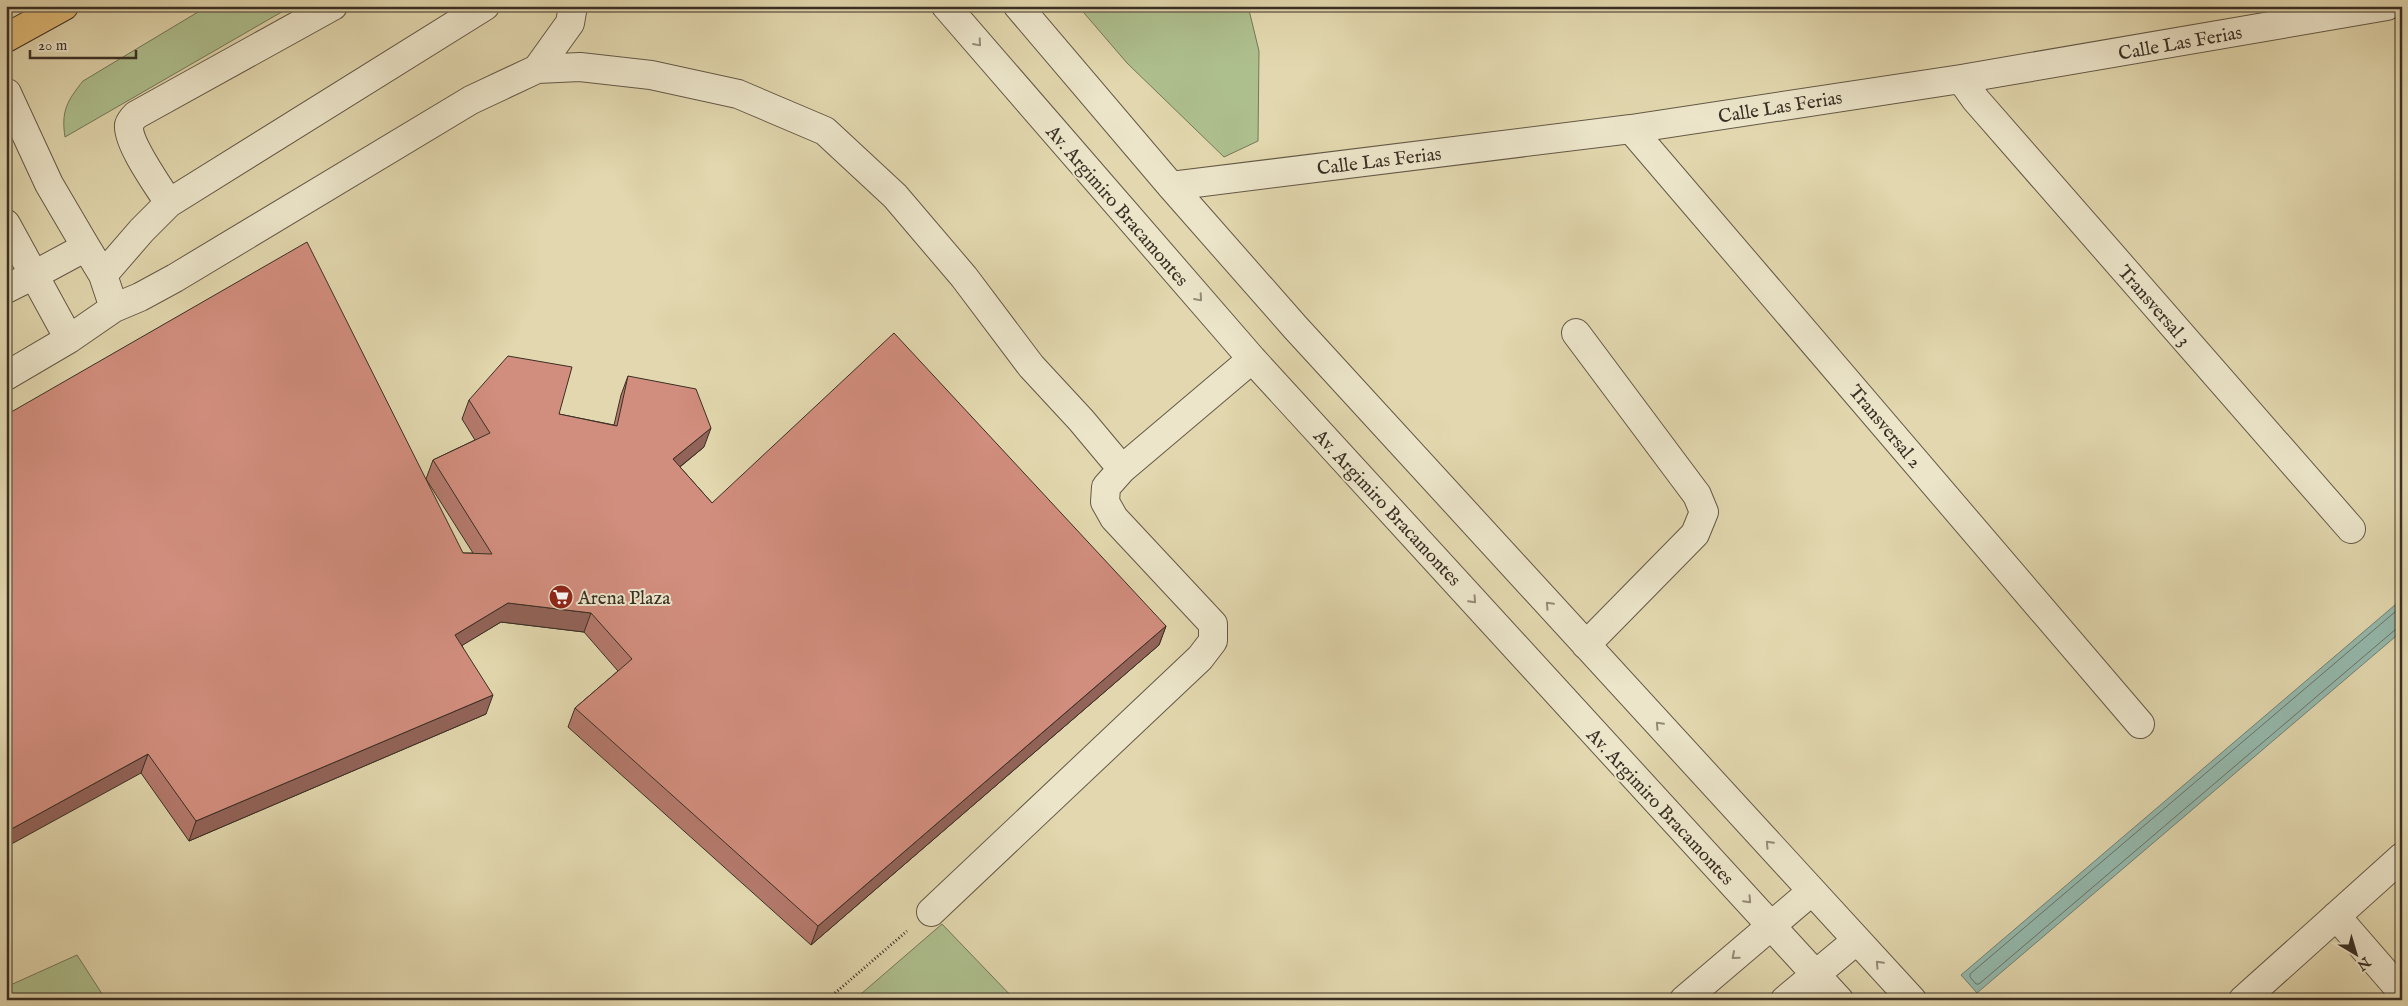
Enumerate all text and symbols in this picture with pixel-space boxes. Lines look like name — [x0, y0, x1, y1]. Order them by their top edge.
street label: Calle Las Ferias — [2117, 21, 2244, 67]
scale bar — [30, 28, 136, 60]
text: 20 m — [38, 36, 68, 55]
one-way arrow — [972, 37, 981, 46]
street label: Calle Las Ferias — [1717, 86, 1844, 130]
street label: Av. Argimiro Bracamontes — [1039, 120, 1193, 292]
street label: Calle Las Ferias — [1316, 142, 1443, 182]
street label: Transversal 3 — [2112, 261, 2195, 352]
one-way arrow — [1193, 292, 1202, 301]
street label: Transversal 2 — [1843, 381, 1926, 474]
street label: Av. Argimiro Bracamontes — [1307, 424, 1465, 592]
supermarket icon: Arena Plaza — [548, 584, 574, 610]
place label: Arena Plaza — [577, 587, 671, 611]
one-way arrow — [1467, 594, 1476, 603]
one-way arrow — [1546, 601, 1555, 610]
one-way arrow — [1656, 721, 1665, 730]
street label: Av. Argimiro Bracamontes — [1580, 723, 1738, 891]
one-way arrow — [1766, 841, 1775, 850]
one-way arrow — [1742, 895, 1751, 904]
north arrow — [2330, 928, 2380, 978]
one-way arrow — [1731, 950, 1740, 959]
text: N — [2353, 952, 2374, 974]
one-way arrow — [1876, 960, 1885, 969]

